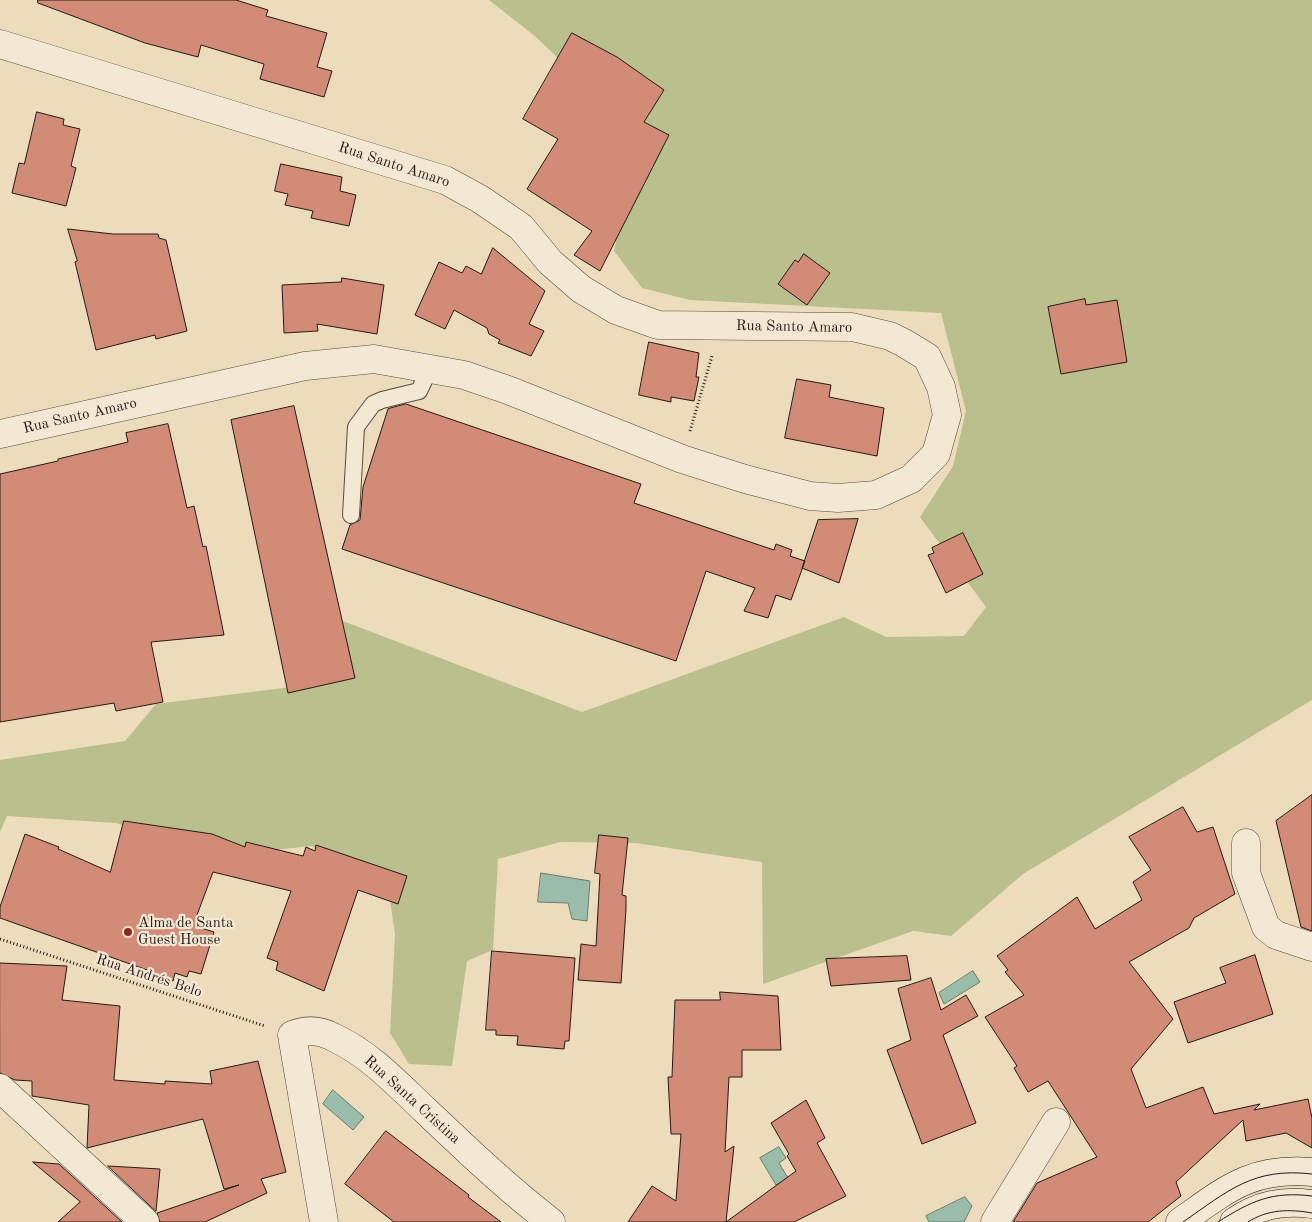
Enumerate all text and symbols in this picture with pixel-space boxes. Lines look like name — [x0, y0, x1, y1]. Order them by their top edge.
street label: Rua Santo Amaro — [336, 138, 452, 192]
street label: Rua Santo Amaro — [736, 317, 852, 337]
street label: Rua Santo Amaro — [21, 394, 139, 438]
place label: Alma de Santa Guest House — [138, 914, 233, 949]
marker: Alma de Santa Guest House — [122, 926, 134, 938]
street label: Rua Andrés Belo — [94, 950, 204, 1002]
street label: Rua Santa Cristina — [360, 1052, 464, 1148]

